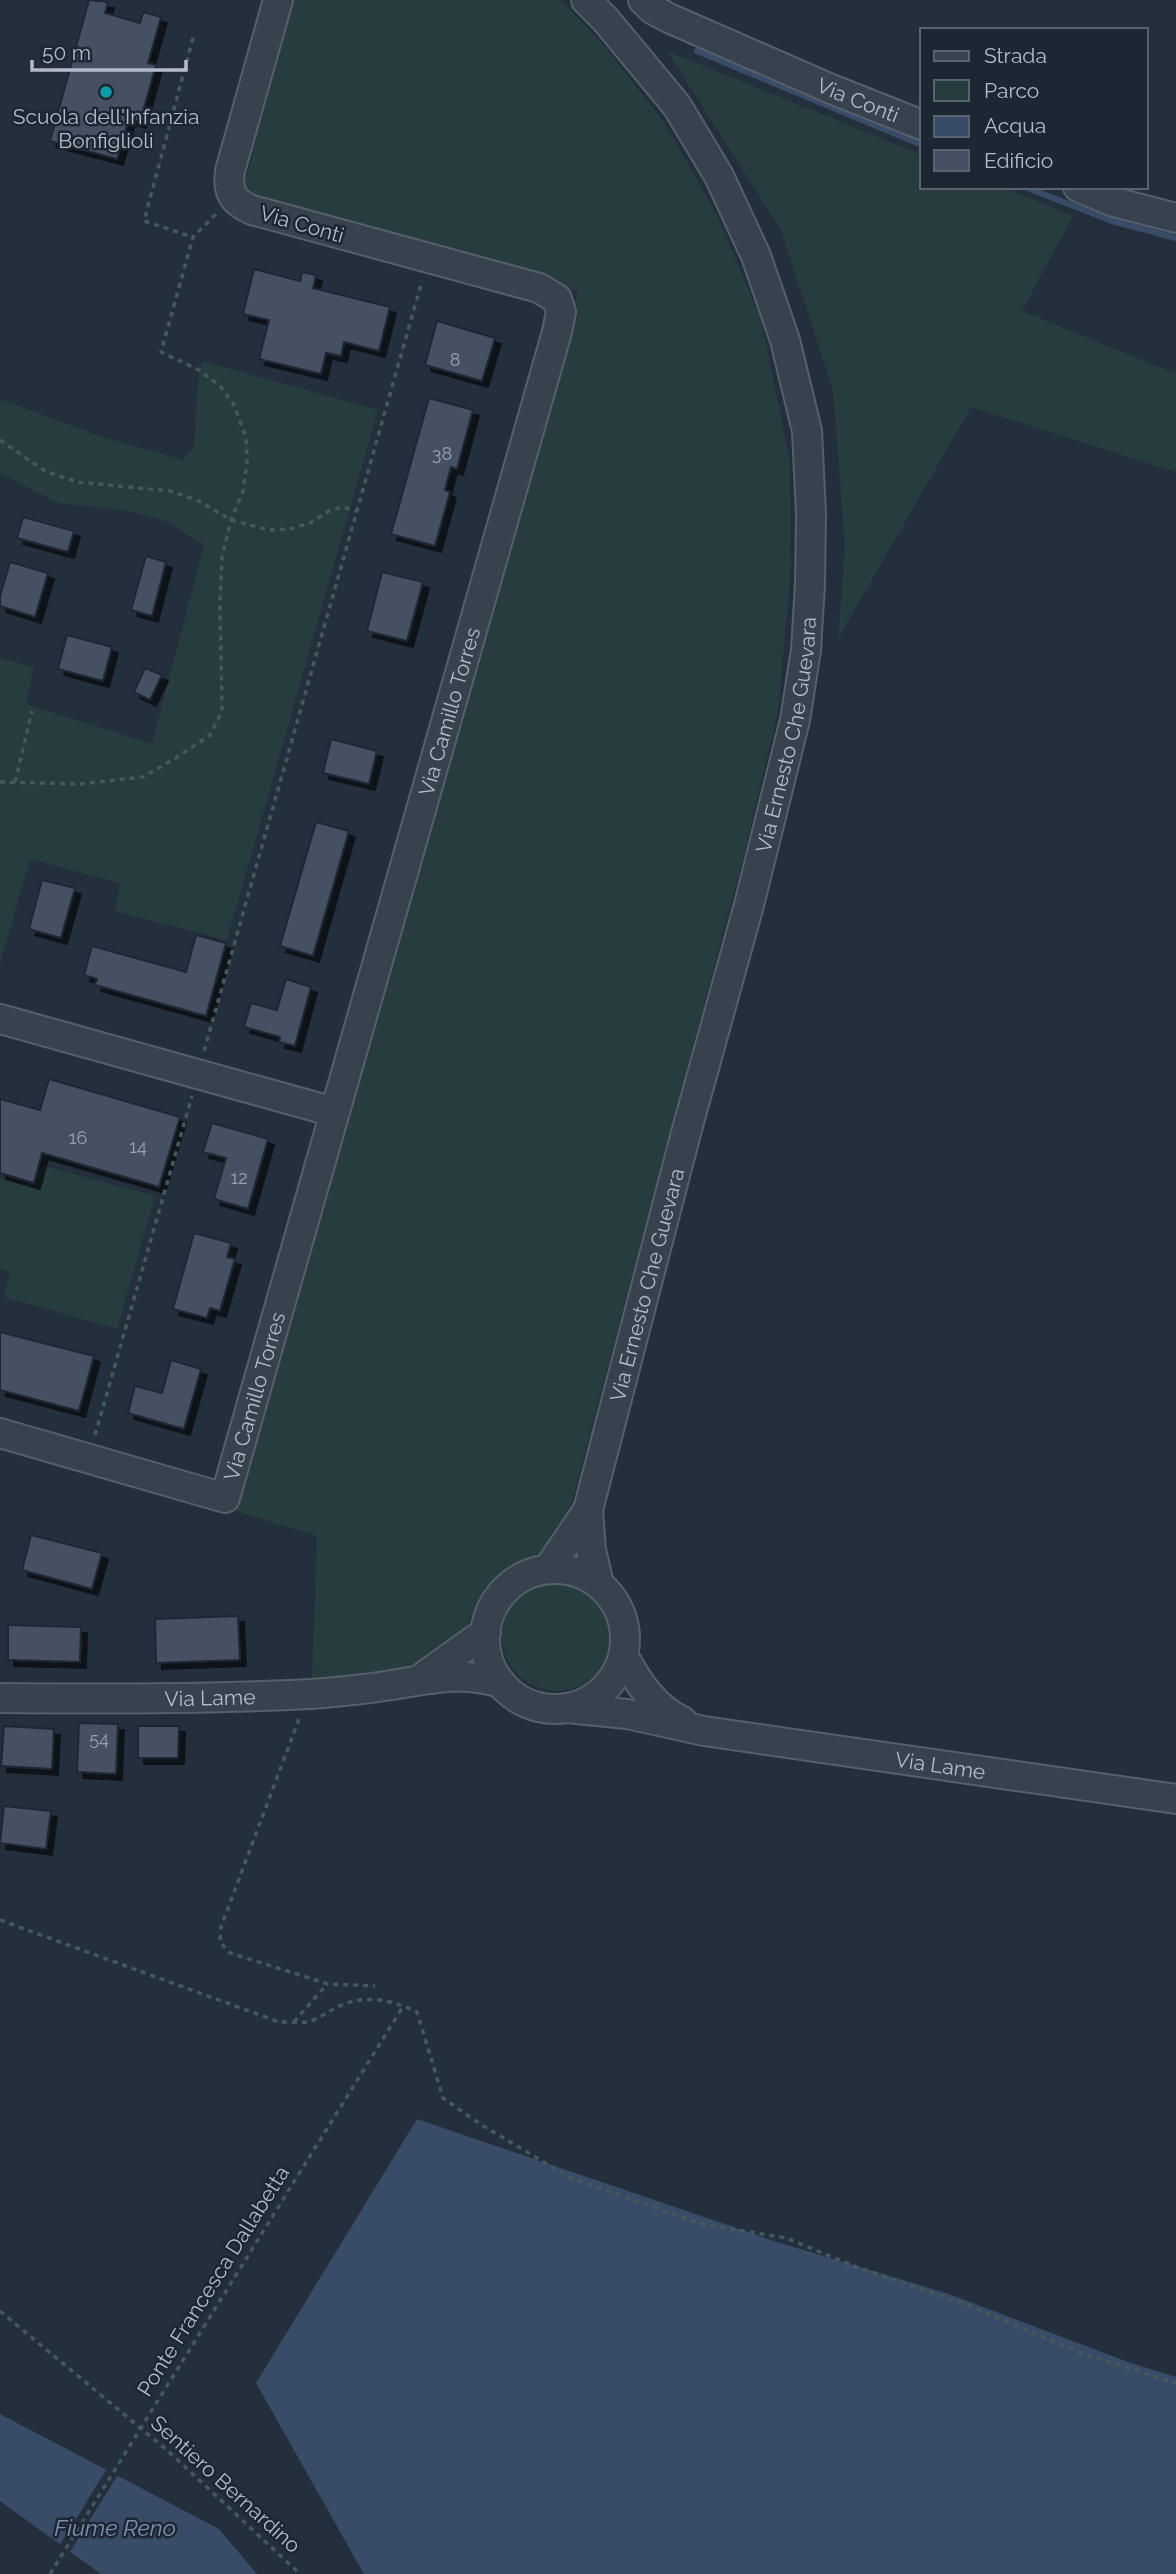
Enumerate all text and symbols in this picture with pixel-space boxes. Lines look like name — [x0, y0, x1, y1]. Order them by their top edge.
scale bar — [32, 28, 186, 72]
legend — [920, 28, 1148, 189]
text: 50 m — [42, 40, 91, 65]
text: Strada — [984, 43, 1047, 68]
street label: Via Conti — [813, 72, 903, 127]
text: Parco — [984, 78, 1039, 103]
marker: Scuola dell'Infanzia Bonfiglioli — [98, 84, 114, 100]
place label: Scuola dell'Infanzia Bonfiglioli — [13, 104, 199, 153]
text: Acqua — [984, 113, 1046, 138]
text: Edificio — [984, 148, 1053, 173]
street label: Via Conti — [257, 200, 347, 248]
house number: 8 — [450, 349, 460, 370]
house number: 38 — [432, 443, 452, 464]
street label: Via Ernesto Che Guevara — [750, 616, 820, 855]
street label: Via Camillo Torres — [413, 624, 485, 799]
house number: 16 — [69, 1127, 87, 1148]
house number: 14 — [129, 1136, 147, 1157]
street label: Via Ernesto Che Guevara — [604, 1165, 689, 1404]
house number: 12 — [230, 1167, 248, 1188]
street label: Via Camillo Torres — [218, 1309, 290, 1483]
street label: Via Lame — [164, 1684, 256, 1711]
house number: 54 — [89, 1728, 109, 1749]
street label: Via Lame — [894, 1746, 987, 1784]
street label: Ponte Francesca Dallabetta — [132, 2161, 294, 2401]
street label: Sentiero Bernardino — [146, 2410, 306, 2558]
water label: Fiume Reno — [54, 2514, 176, 2541]

